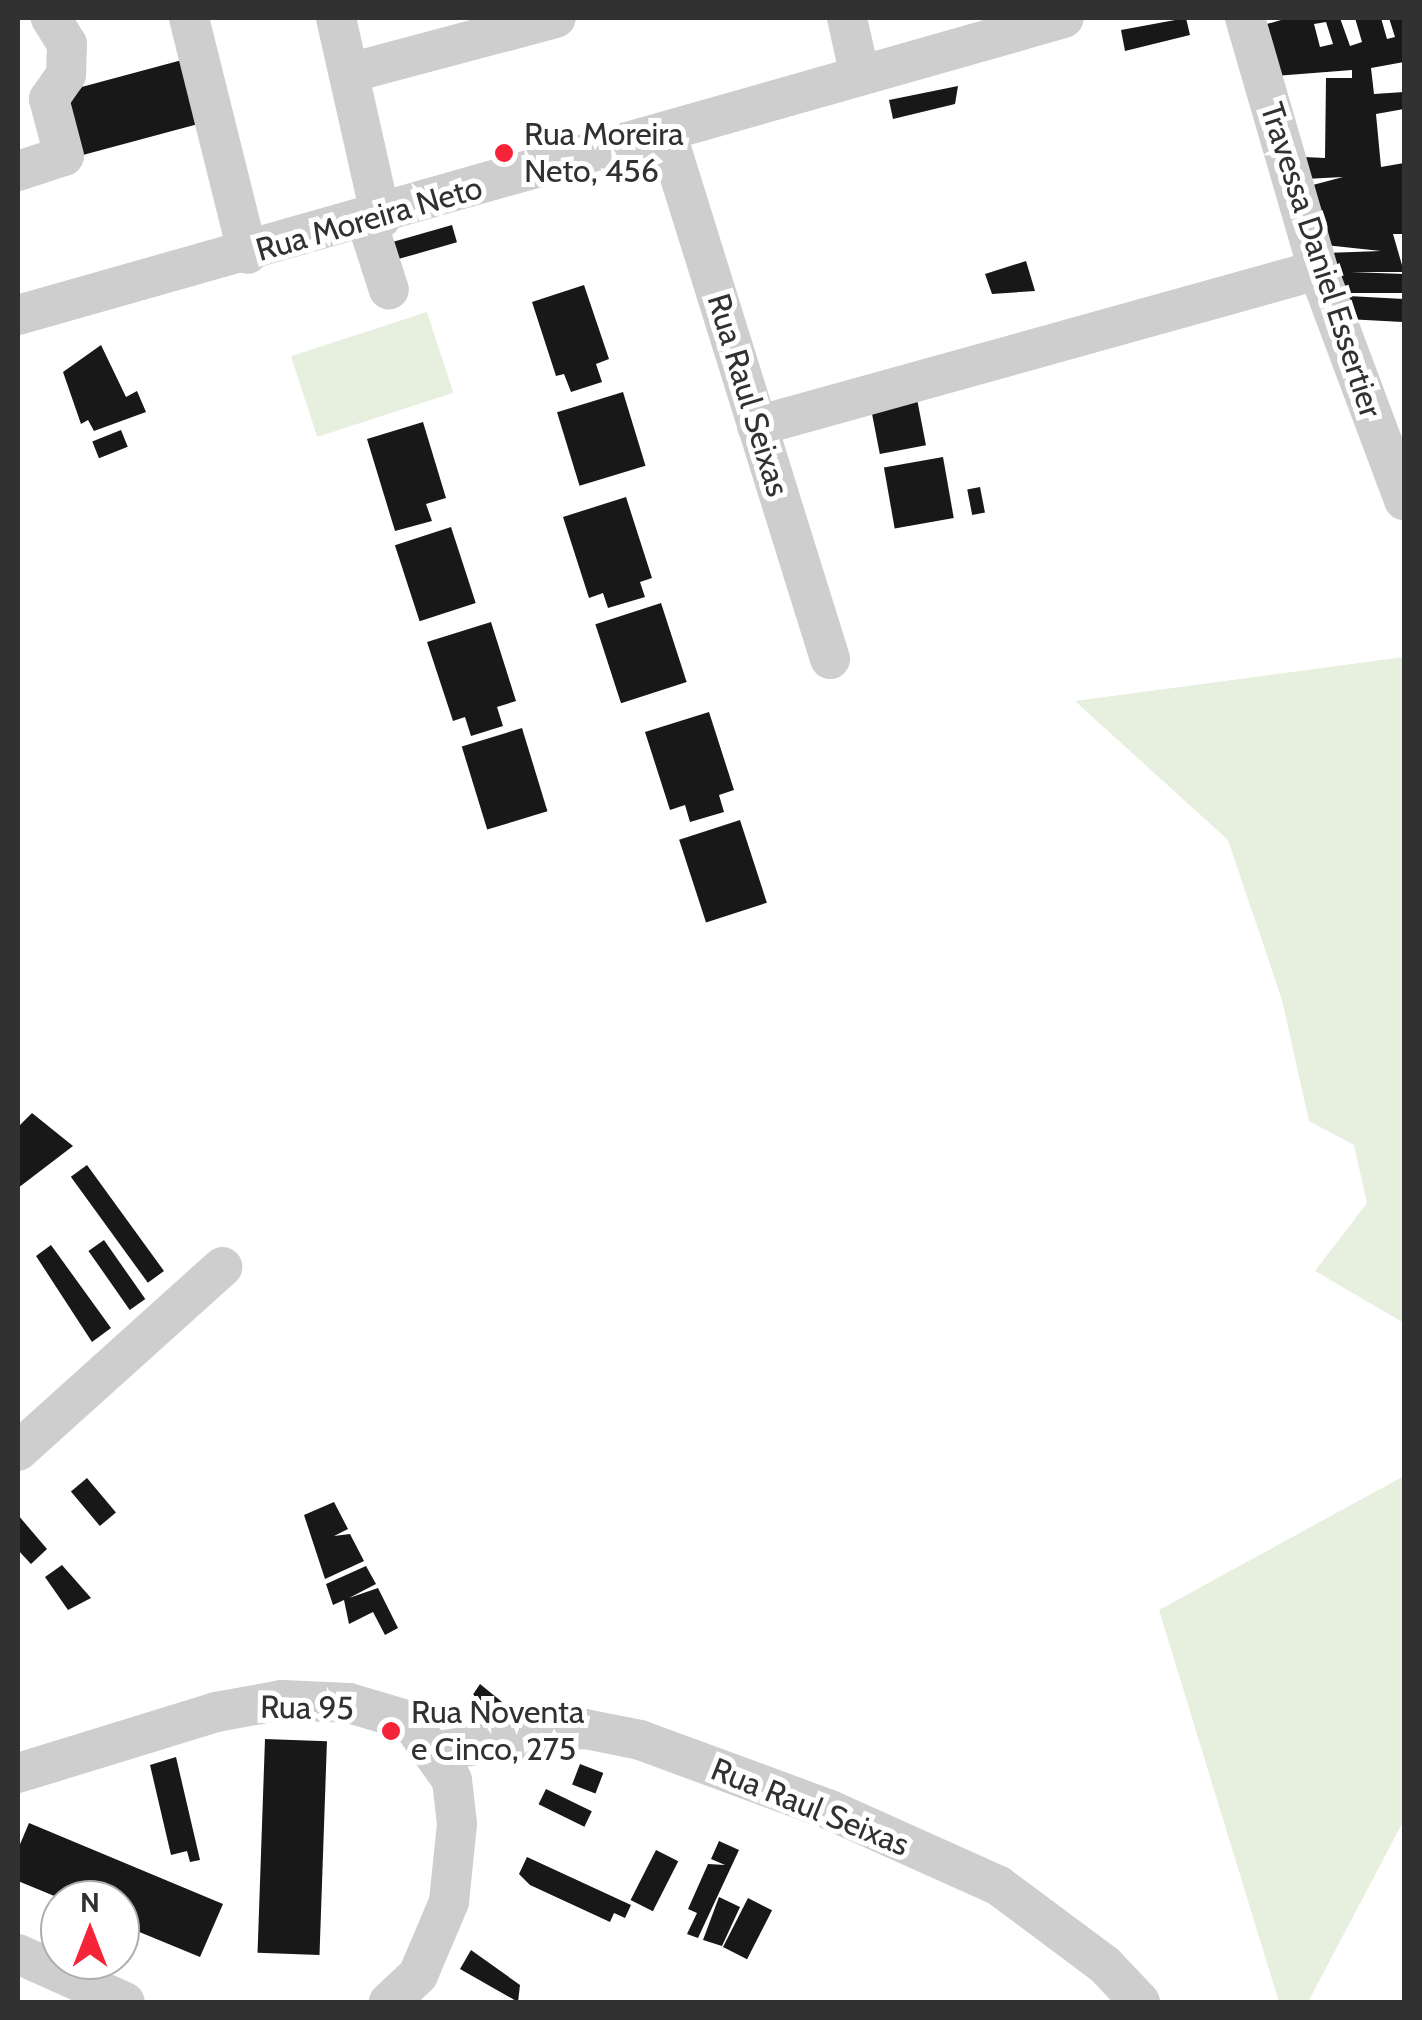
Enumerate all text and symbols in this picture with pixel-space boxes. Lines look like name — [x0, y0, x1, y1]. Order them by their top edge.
street label: Travessa Daniel Essertier — [1252, 98, 1390, 422]
place label: Rua Moreira Neto, 456 — [524, 116, 684, 191]
marker: Rua Moreira Neto, 456 — [493, 142, 515, 164]
street label: Rua Moreira Neto — [251, 168, 487, 270]
street label: Rua Raul Seixas — [699, 289, 797, 501]
street label: Rua 95 — [260, 1688, 354, 1728]
place label: Rua Noventa e Cinco, 275 — [411, 1694, 584, 1769]
marker: Rua Noventa e Cinco, 275 — [380, 1720, 402, 1742]
street label: Rua Raul Seixas — [706, 1750, 914, 1864]
north arrow — [40, 1880, 140, 1980]
text: N — [80, 1885, 100, 1919]

